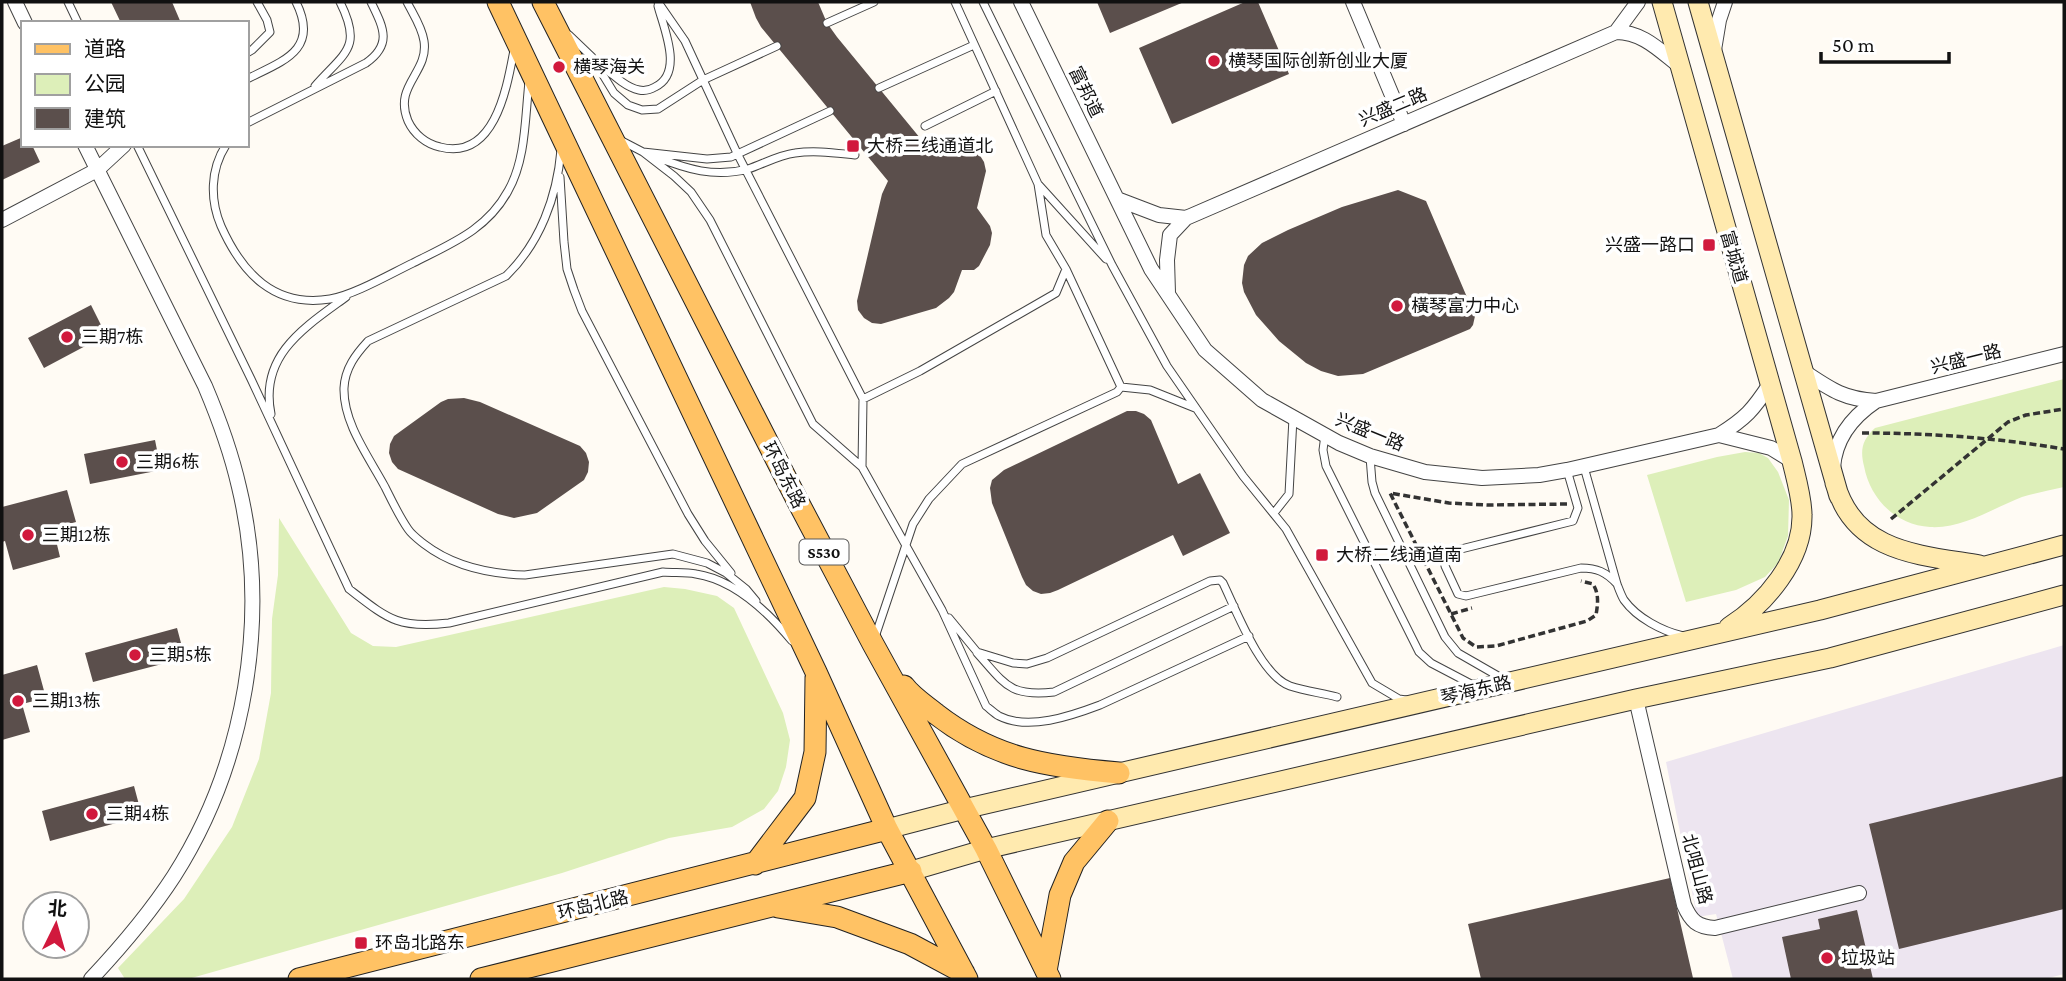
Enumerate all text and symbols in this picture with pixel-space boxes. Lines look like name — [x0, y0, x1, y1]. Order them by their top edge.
legend — [21, 21, 248, 147]
scale bar — [1821, 21, 1949, 65]
text: 50 m — [1832, 33, 1875, 57]
text: 道路 — [84, 37, 126, 61]
place label: 横琴国际创新创业大厦 — [1228, 51, 1408, 71]
marker: 横琴国际创新创业大厦 — [1206, 53, 1222, 69]
place label: 横琴海关 — [573, 57, 645, 77]
marker: 横琴海关 — [551, 59, 567, 75]
street label: 富邦道 — [1065, 63, 1107, 121]
text: 公园 — [84, 72, 126, 96]
street label: 兴盛二路 — [1356, 84, 1430, 130]
text: 建筑 — [84, 107, 126, 131]
place label: 大桥二线通道北 — [867, 136, 993, 156]
marker: 大桥二线通道北 — [845, 138, 861, 154]
street label: 富城道 — [1717, 228, 1751, 286]
place label: 兴盛一路口 — [1605, 235, 1695, 255]
marker: 兴盛一路口 — [1701, 237, 1717, 253]
place label: 橫琴富力中心 — [1411, 296, 1519, 316]
marker: 橫琴富力中心 — [1389, 298, 1405, 314]
place label: 三期7栋 — [81, 327, 143, 347]
marker: 三期7栋 — [59, 329, 75, 345]
street label: 兴盛一路 — [1929, 341, 2003, 377]
street label: 兴盛一路 — [1333, 409, 1407, 455]
street label: 环岛东路 — [759, 438, 809, 512]
place label: 三期6栋 — [136, 452, 199, 472]
marker: 三期6栋 — [114, 454, 130, 470]
place label: 三期12栋 — [42, 525, 111, 545]
marker: 三期12栋 — [20, 527, 36, 543]
road number: S530 — [800, 540, 848, 565]
place label: 大桥二线通道南 — [1336, 545, 1462, 565]
marker: 大桥二线通道南 — [1314, 547, 1330, 563]
place label: 三期5栋 — [149, 645, 212, 665]
marker: 三期5栋 — [127, 647, 143, 663]
street label: 琴海东路 — [1439, 672, 1513, 708]
place label: 三期13栋 — [32, 691, 101, 711]
marker: 三期13栋 — [10, 693, 26, 709]
place label: 三期4栋 — [106, 804, 169, 824]
marker: 三期4栋 — [84, 806, 100, 822]
street label: 北咀山路 — [1678, 832, 1716, 906]
street label: 环岛北路 — [556, 887, 630, 923]
north arrow — [21, 890, 91, 960]
text: 北 — [47, 897, 68, 920]
place label: 环岛北路东 — [375, 933, 465, 953]
marker: 环岛北路东 — [353, 935, 369, 951]
place label: 垃圾站 — [1841, 948, 1895, 968]
marker: 垃圾站 — [1819, 950, 1835, 966]

